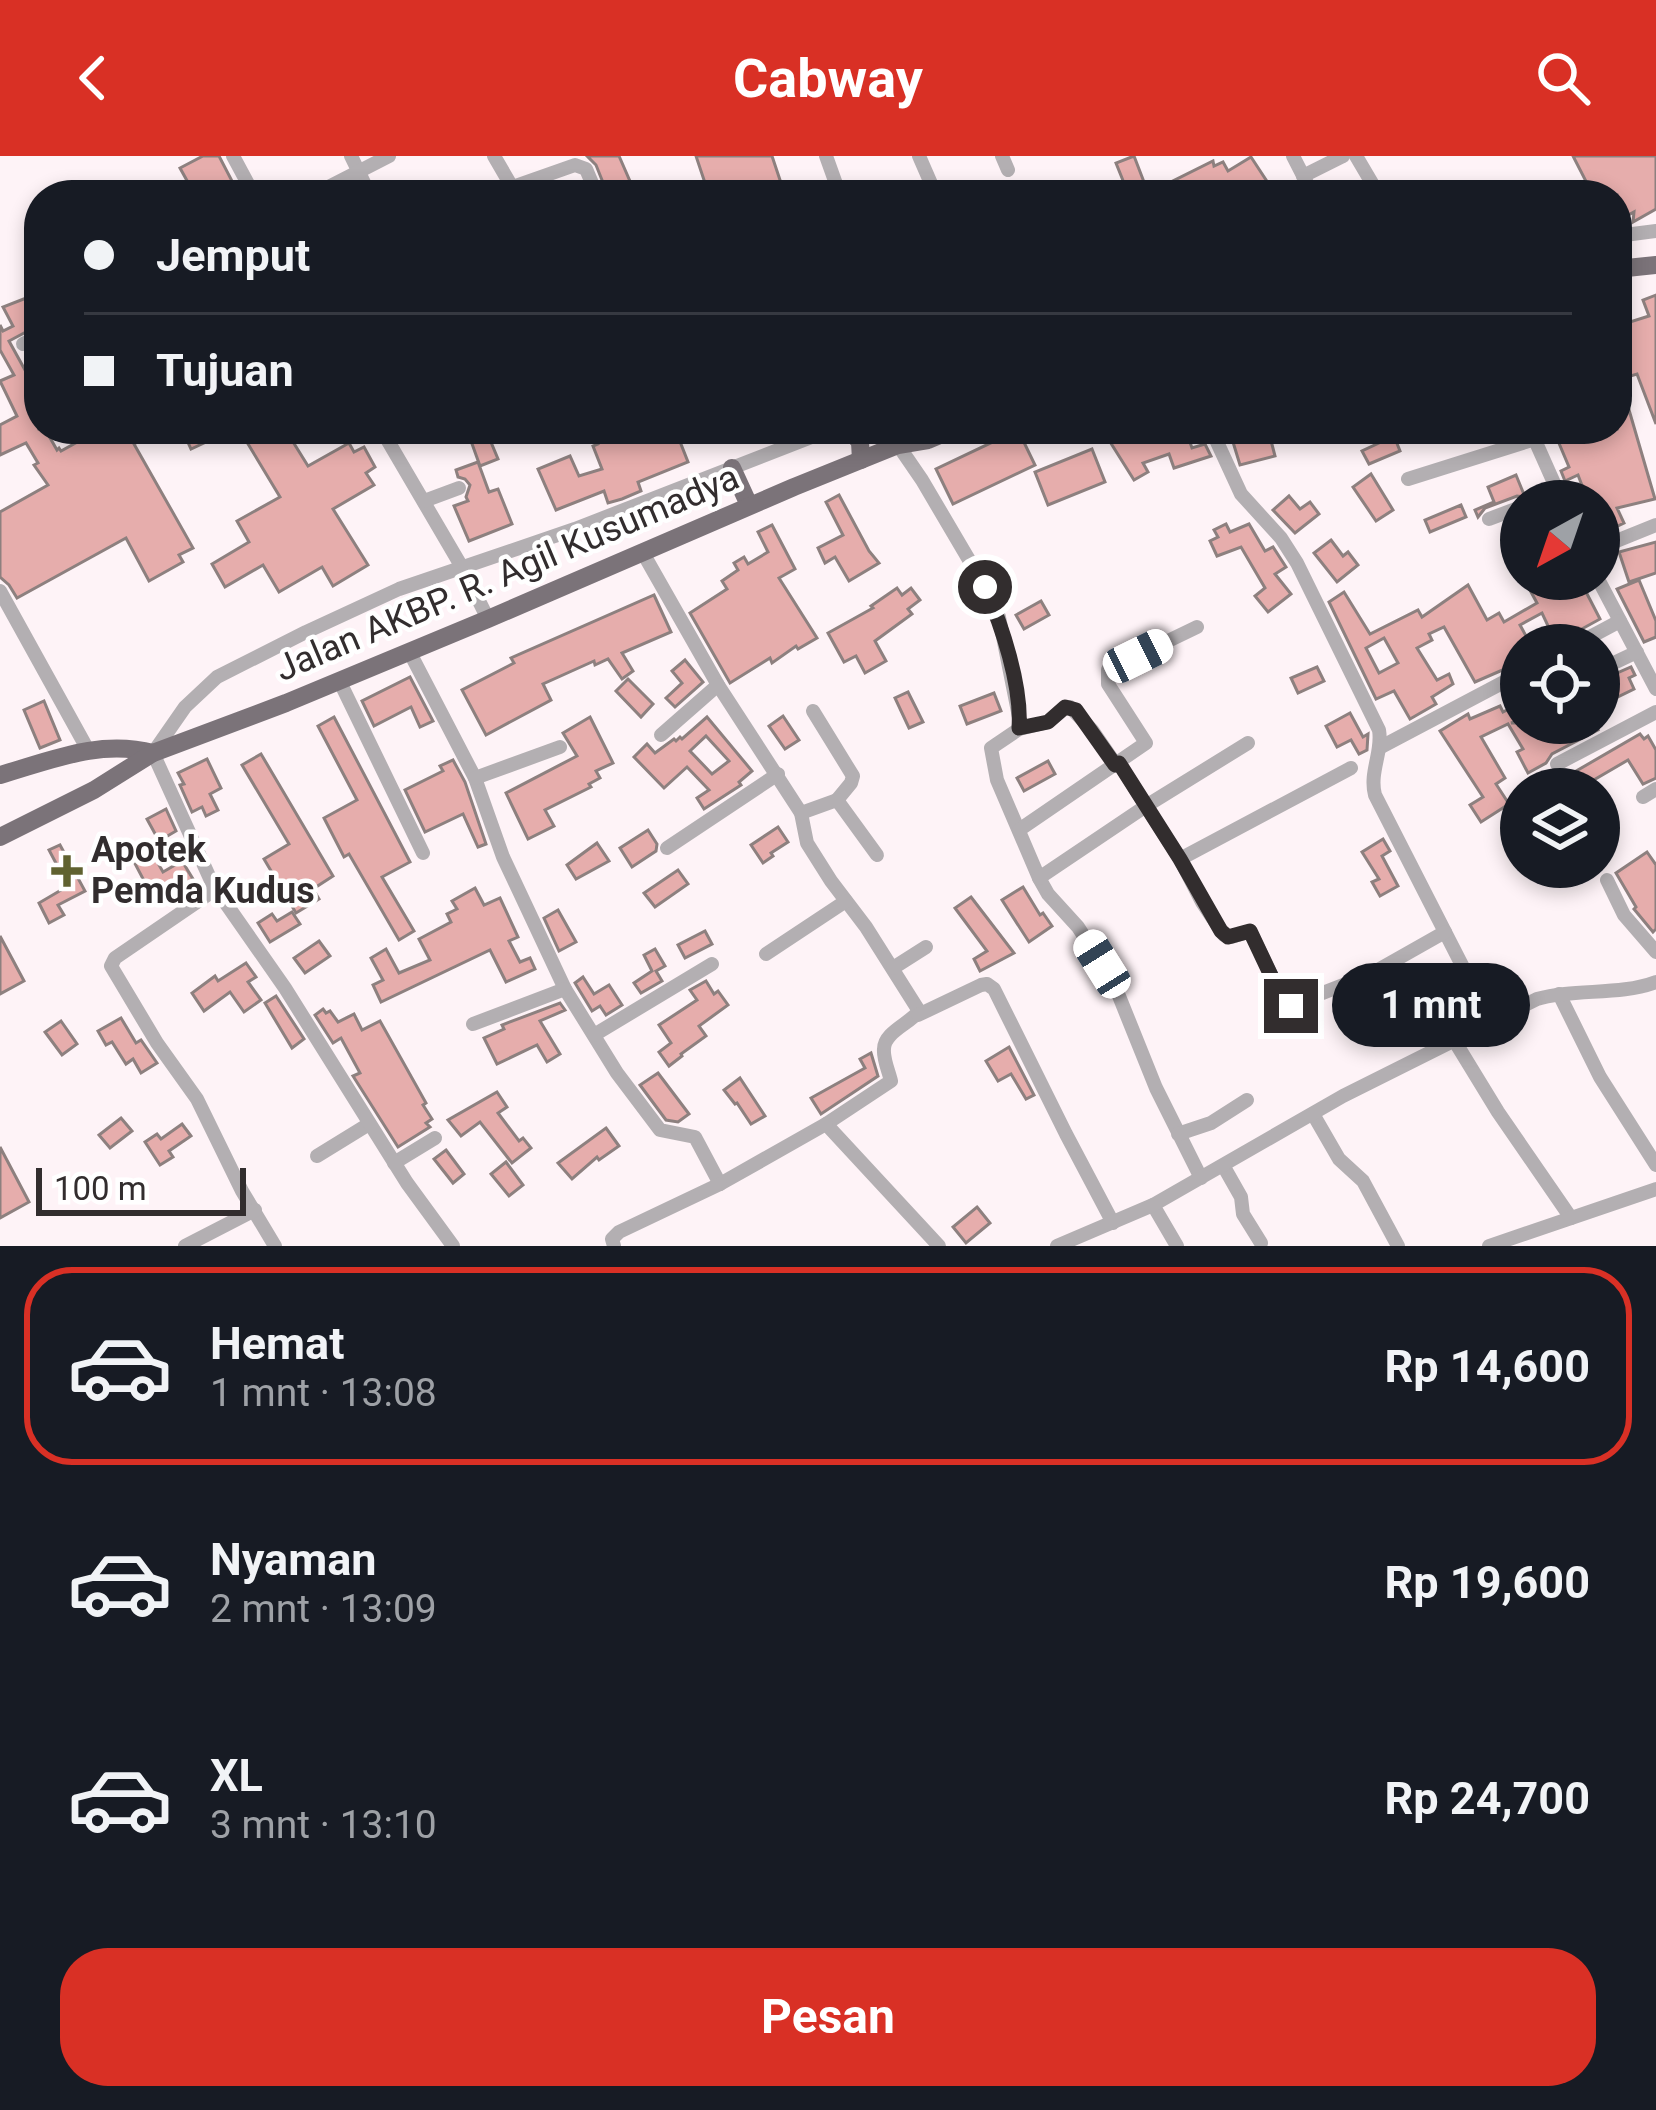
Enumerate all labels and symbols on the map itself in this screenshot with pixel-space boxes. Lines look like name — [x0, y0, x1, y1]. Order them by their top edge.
street label: Jalan AKBP. R. Agil Kusumadya — [269, 456, 745, 690]
north arrow — [1500, 480, 1620, 600]
route start — [958, 560, 1012, 614]
car — [1098, 624, 1178, 688]
place label: Apotek Pemda Kudus — [91, 829, 315, 912]
marker: Apotek Pemda Kudus — [54, 858, 80, 884]
car — [1068, 924, 1136, 1004]
callout: 1 mnt — [1333, 964, 1531, 1048]
route end — [1264, 979, 1318, 1033]
scale bar — [36, 1162, 246, 1215]

